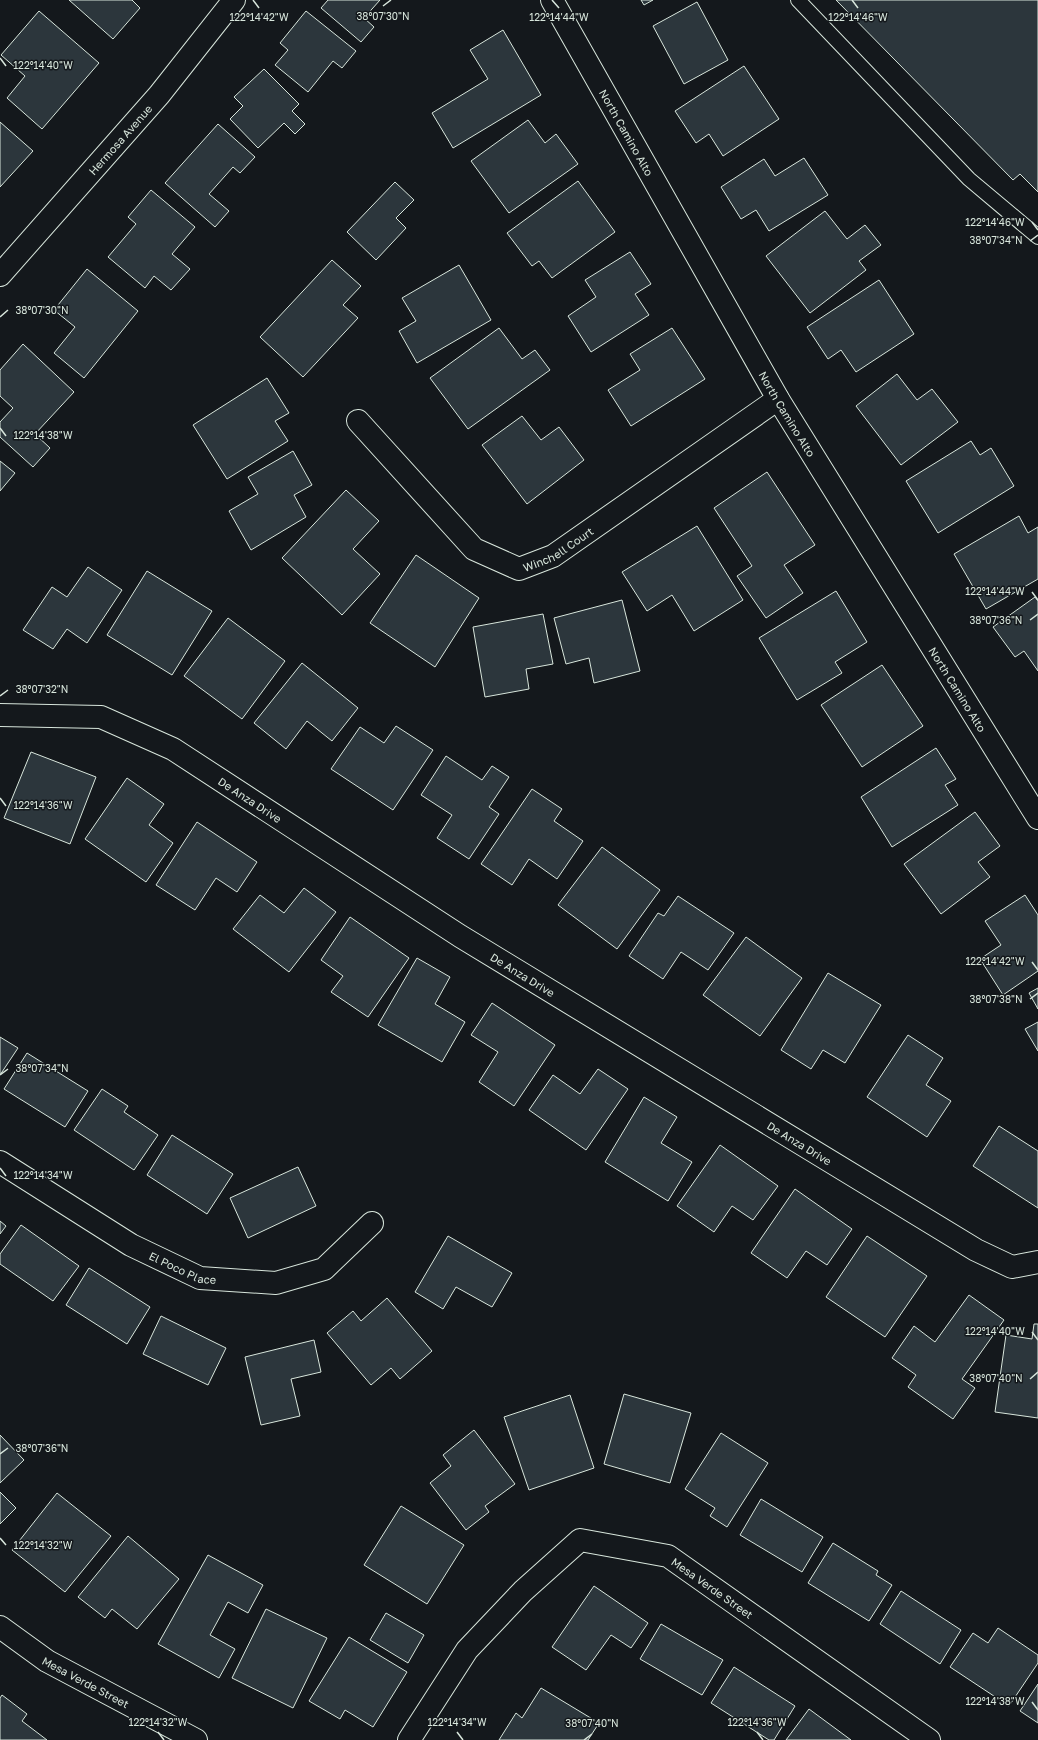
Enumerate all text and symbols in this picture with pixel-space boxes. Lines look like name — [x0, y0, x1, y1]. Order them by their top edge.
text: 38°07'30"N — [356, 10, 410, 22]
text: 122°14'42"W — [229, 11, 289, 23]
text: 122°14'44"W — [529, 11, 589, 23]
text: 122°14'46"W — [828, 11, 888, 23]
text: 122°14'40"W — [13, 59, 73, 71]
street label: North Camino Alto — [597, 87, 657, 178]
street label: Hermosa Avenue — [85, 102, 154, 177]
text: 122°14'46"W — [965, 216, 1025, 228]
text: 38°07'34"N — [970, 234, 1023, 246]
text: 38°07'30"N — [15, 304, 69, 316]
street label: North Camino Alto — [757, 369, 819, 459]
text: 122°14'38"W — [13, 429, 73, 441]
street label: Winchell Court — [521, 524, 595, 573]
text: 122°14'44"W — [965, 585, 1025, 597]
text: 38°07'36"N — [970, 614, 1022, 626]
street label: North Camino Alto — [927, 644, 989, 734]
text: 38°07'32"N — [16, 683, 68, 695]
street label: De Anza Drive — [216, 774, 284, 825]
text: 122°14'36"W — [13, 799, 73, 811]
street label: De Anza Drive — [488, 950, 557, 999]
text: 122°14'42"W — [965, 955, 1025, 967]
text: 38°07'38"N — [970, 993, 1023, 1005]
text: 38°07'34"N — [16, 1062, 69, 1074]
street label: De Anza Drive — [765, 1118, 834, 1167]
text: 122°14'34"W — [13, 1169, 73, 1181]
street label: El Poco Place — [147, 1248, 217, 1286]
text: 122°14'40"W — [965, 1325, 1025, 1337]
text: 38°07'40"N — [969, 1372, 1023, 1384]
text: 38°07'36"N — [16, 1442, 68, 1454]
text: 122°14'32"W — [14, 1539, 73, 1551]
street label: Mesa Verde Street — [669, 1554, 756, 1621]
street label: Mesa Verde Street — [40, 1653, 132, 1710]
text: 122°14'38"W — [965, 1695, 1025, 1707]
text: 122°14'32"W — [129, 1716, 188, 1728]
text: 122°14'34"W — [427, 1716, 487, 1728]
text: 122°14'36"W — [727, 1716, 787, 1728]
text: 38°07'40"N — [565, 1717, 619, 1729]

